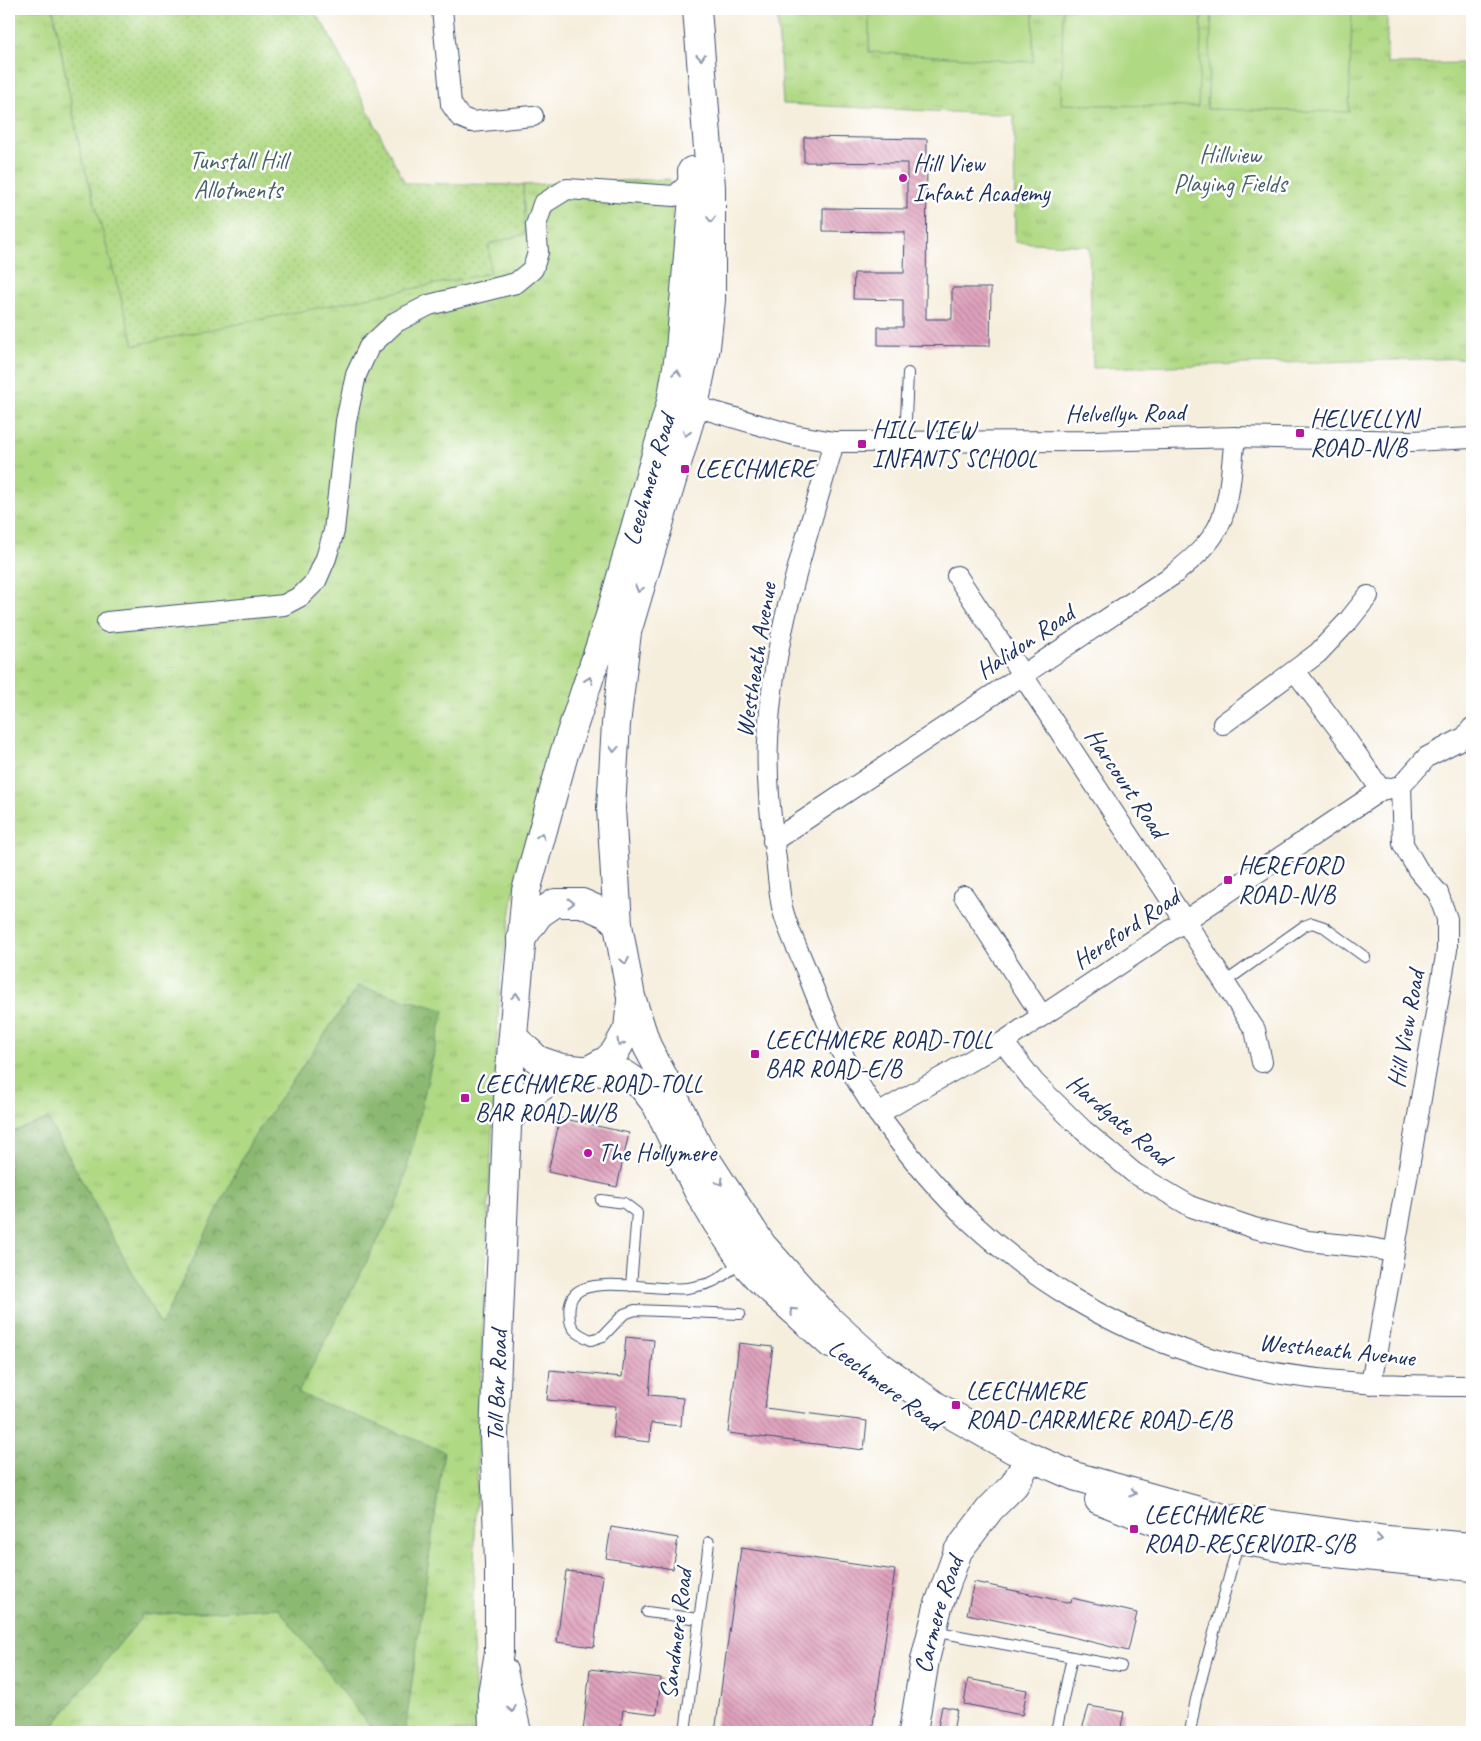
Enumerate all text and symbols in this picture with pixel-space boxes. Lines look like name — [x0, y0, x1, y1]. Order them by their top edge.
one-way arrow — [696, 54, 707, 62]
park label: Hillview Playing Fields — [1173, 139, 1289, 200]
park label: Tunstall Hill Allotments — [189, 145, 292, 206]
place label: Hill View Infant Academy — [913, 148, 1051, 209]
marker: Hill View Infant Academy — [897, 172, 909, 184]
one-way arrow — [706, 216, 716, 224]
one-way arrow — [671, 369, 681, 377]
street label: Helvellyn Road — [1065, 396, 1189, 430]
place label: HELVELLYN ROAD-N/B — [1310, 403, 1422, 464]
street label: Leechmere Road — [615, 407, 684, 549]
place label: HILL VIEW INFANTS SCHOOL — [872, 414, 1038, 475]
marker: HELVELLYN ROAD-N/B — [1294, 427, 1306, 439]
one-way arrow — [682, 429, 692, 437]
marker: HILL VIEW INFANTS SCHOOL — [856, 438, 868, 450]
place label: LEECHMERE — [695, 453, 817, 485]
marker: LEECHMERE — [679, 463, 691, 475]
street label: Westheath Avenue — [728, 579, 784, 740]
one-way arrow — [635, 584, 645, 592]
street label: Halidon Road — [970, 595, 1084, 686]
one-way arrow — [583, 677, 593, 685]
street label: Harcourt Road — [1077, 722, 1177, 848]
one-way arrow — [609, 745, 620, 753]
one-way arrow — [536, 832, 546, 840]
place label: HEREFORD ROAD-N/B — [1238, 850, 1344, 911]
marker: HEREFORD ROAD-N/B — [1222, 874, 1234, 886]
street label: Hereford Road — [1066, 879, 1189, 976]
one-way arrow — [568, 898, 576, 908]
one-way arrow — [619, 957, 629, 965]
street label: Hill View Road — [1380, 964, 1433, 1090]
one-way arrow — [511, 991, 522, 999]
place label: LEECHMERE ROAD-TOLL BAR ROAD-E/B — [765, 1024, 993, 1085]
one-way arrow — [616, 1038, 626, 1047]
marker: LEECHMERE ROAD-TOLL BAR ROAD-E/B — [749, 1048, 761, 1060]
street label: Hardgate Road — [1060, 1067, 1181, 1176]
place label: LEECHMERE ROAD-TOLL BAR ROAD-W/B — [475, 1068, 703, 1129]
marker: LEECHMERE ROAD-TOLL BAR ROAD-W/B — [459, 1092, 471, 1104]
place label: The Hollymere — [598, 1137, 718, 1169]
marker: The Hollymere — [582, 1147, 594, 1159]
one-way arrow — [714, 1177, 724, 1186]
one-way arrow — [790, 1308, 799, 1317]
street label: Toll Bar Road — [479, 1325, 515, 1443]
street label: Westheath Avenue — [1258, 1326, 1418, 1374]
street label: Leechmere Road — [822, 1332, 952, 1441]
place label: LEECHMERE ROAD-CARRMERE ROAD-E/B — [966, 1375, 1234, 1436]
marker: LEECHMERE ROAD-CARRMERE ROAD-E/B — [950, 1399, 962, 1411]
one-way arrow — [1129, 1487, 1137, 1497]
place label: LEECHMERE ROAD-RESERVOIR-S/B — [1144, 1499, 1357, 1560]
marker: LEECHMERE ROAD-RESERVOIR-S/B — [1128, 1523, 1140, 1535]
one-way arrow — [1375, 1533, 1383, 1544]
street label: Carmere Road — [907, 1548, 972, 1676]
street label: Sandmere Road — [652, 1563, 700, 1701]
one-way arrow — [506, 1705, 517, 1714]

